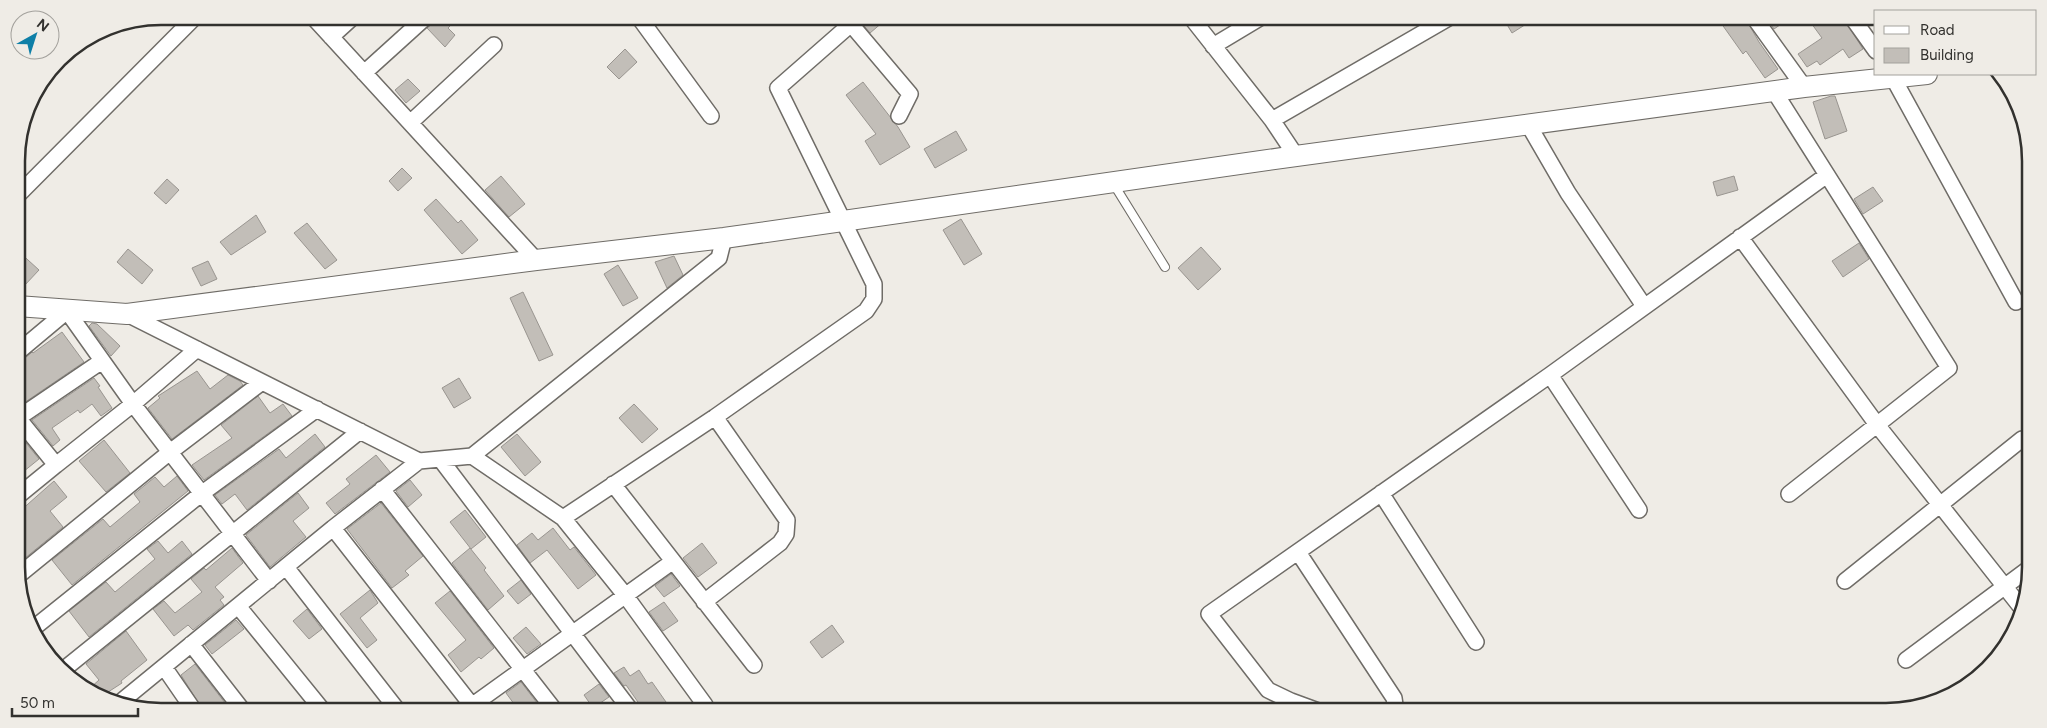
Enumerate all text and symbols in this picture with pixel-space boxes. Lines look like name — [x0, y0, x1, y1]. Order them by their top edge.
north arrow — [10, 10, 60, 60]
legend — [1874, 10, 2037, 75]
text: N — [33, 15, 52, 35]
text: Road — [1920, 21, 1955, 39]
text: Building — [1920, 46, 1974, 64]
scale bar — [12, 686, 139, 718]
text: 50 m — [20, 694, 55, 712]

